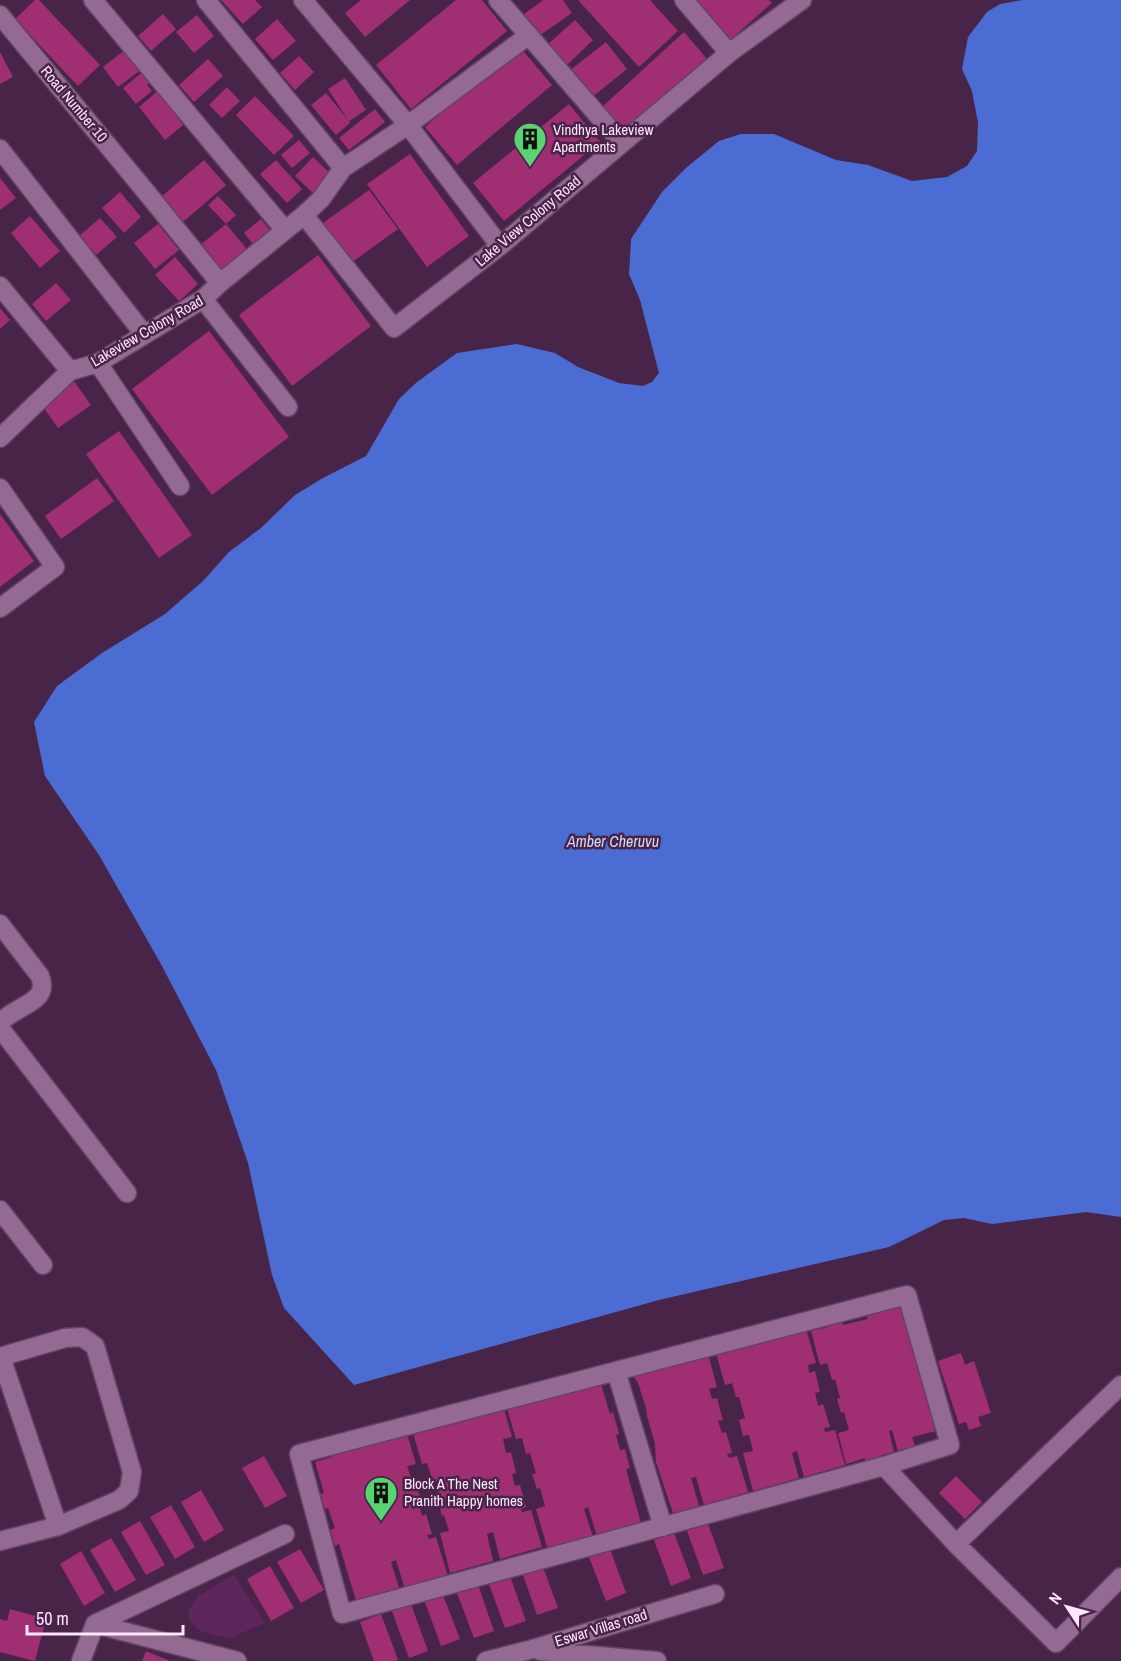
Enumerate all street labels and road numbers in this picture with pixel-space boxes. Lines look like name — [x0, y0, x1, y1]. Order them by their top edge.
street label: Road Number 10 — [36, 61, 113, 146]
street label: Lake View Colony Road — [470, 170, 585, 271]
street label: Lakeview Colony Road — [87, 290, 207, 371]
street label: Eswar Villas road — [552, 1604, 650, 1652]

